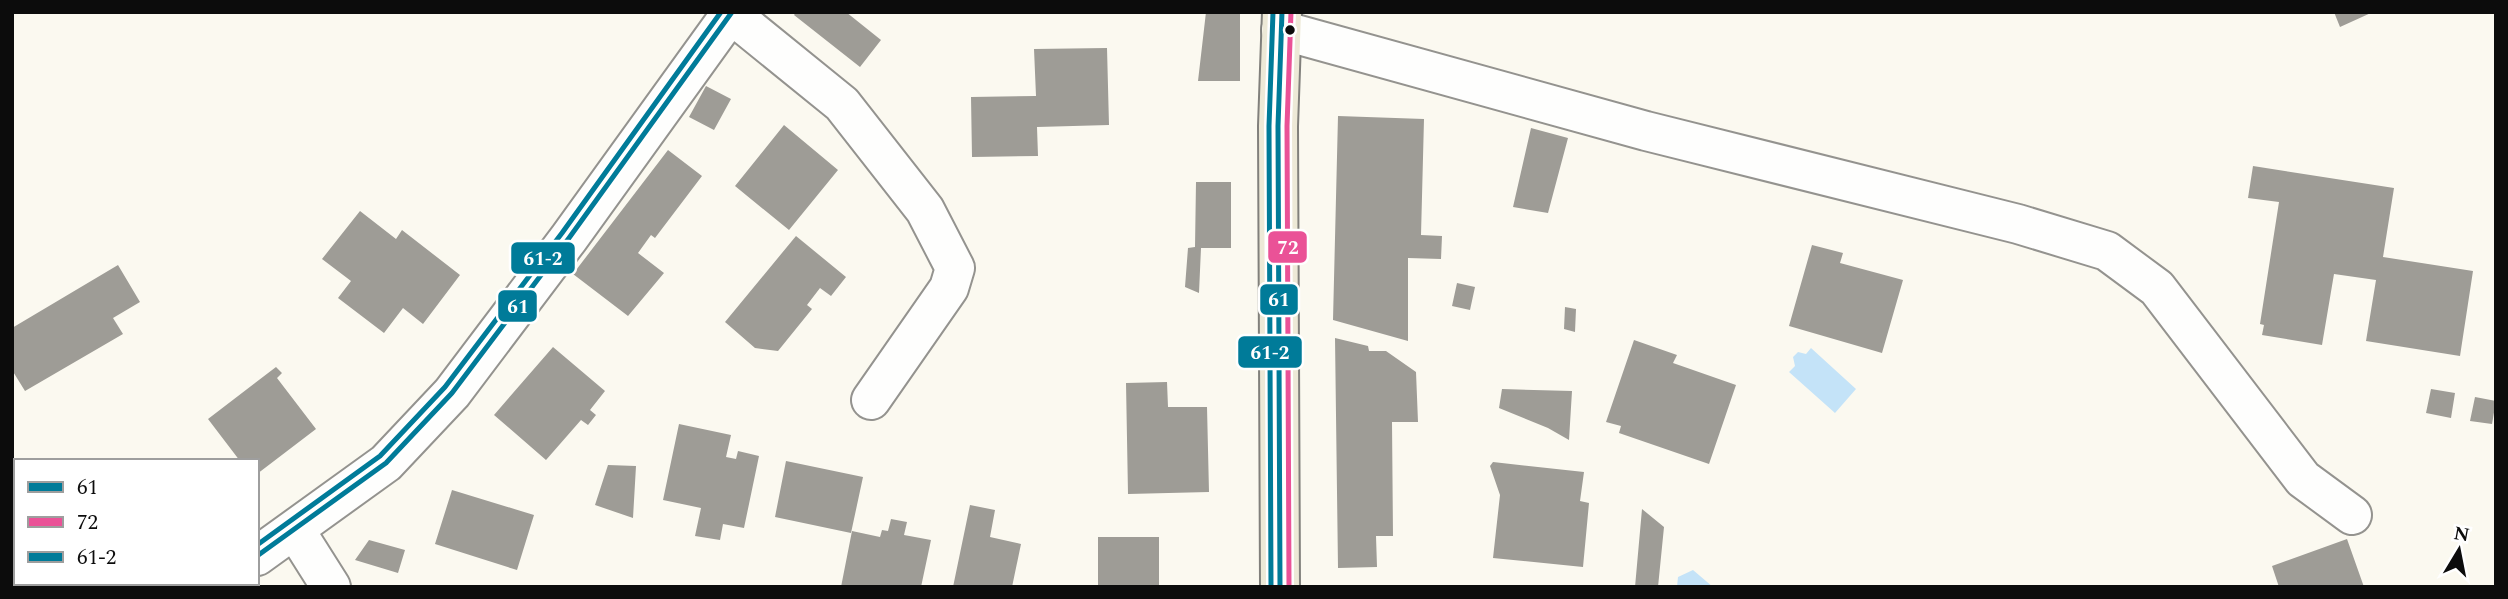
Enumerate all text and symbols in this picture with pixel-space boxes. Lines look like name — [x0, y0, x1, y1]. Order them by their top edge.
unlabelled marker — [1283, 23, 1297, 37]
line badge: 72 — [1267, 230, 1308, 264]
text: 72 — [1277, 234, 1299, 263]
line badge: 61-2 — [510, 241, 576, 275]
text: 61-2 — [524, 245, 563, 274]
line badge: 61 — [1259, 283, 1299, 316]
text: 61 — [1268, 286, 1290, 315]
line badge: 61 — [497, 289, 538, 323]
text: 61 — [507, 293, 529, 322]
line badge: 61-2 — [1237, 335, 1303, 369]
text: 61-2 — [1251, 339, 1290, 368]
legend — [14, 459, 259, 585]
text: 61 — [77, 472, 98, 504]
text: 72 — [77, 507, 98, 539]
north arrow — [2424, 515, 2494, 585]
text: N — [2452, 519, 2472, 550]
text: 61-2 — [77, 542, 116, 574]

